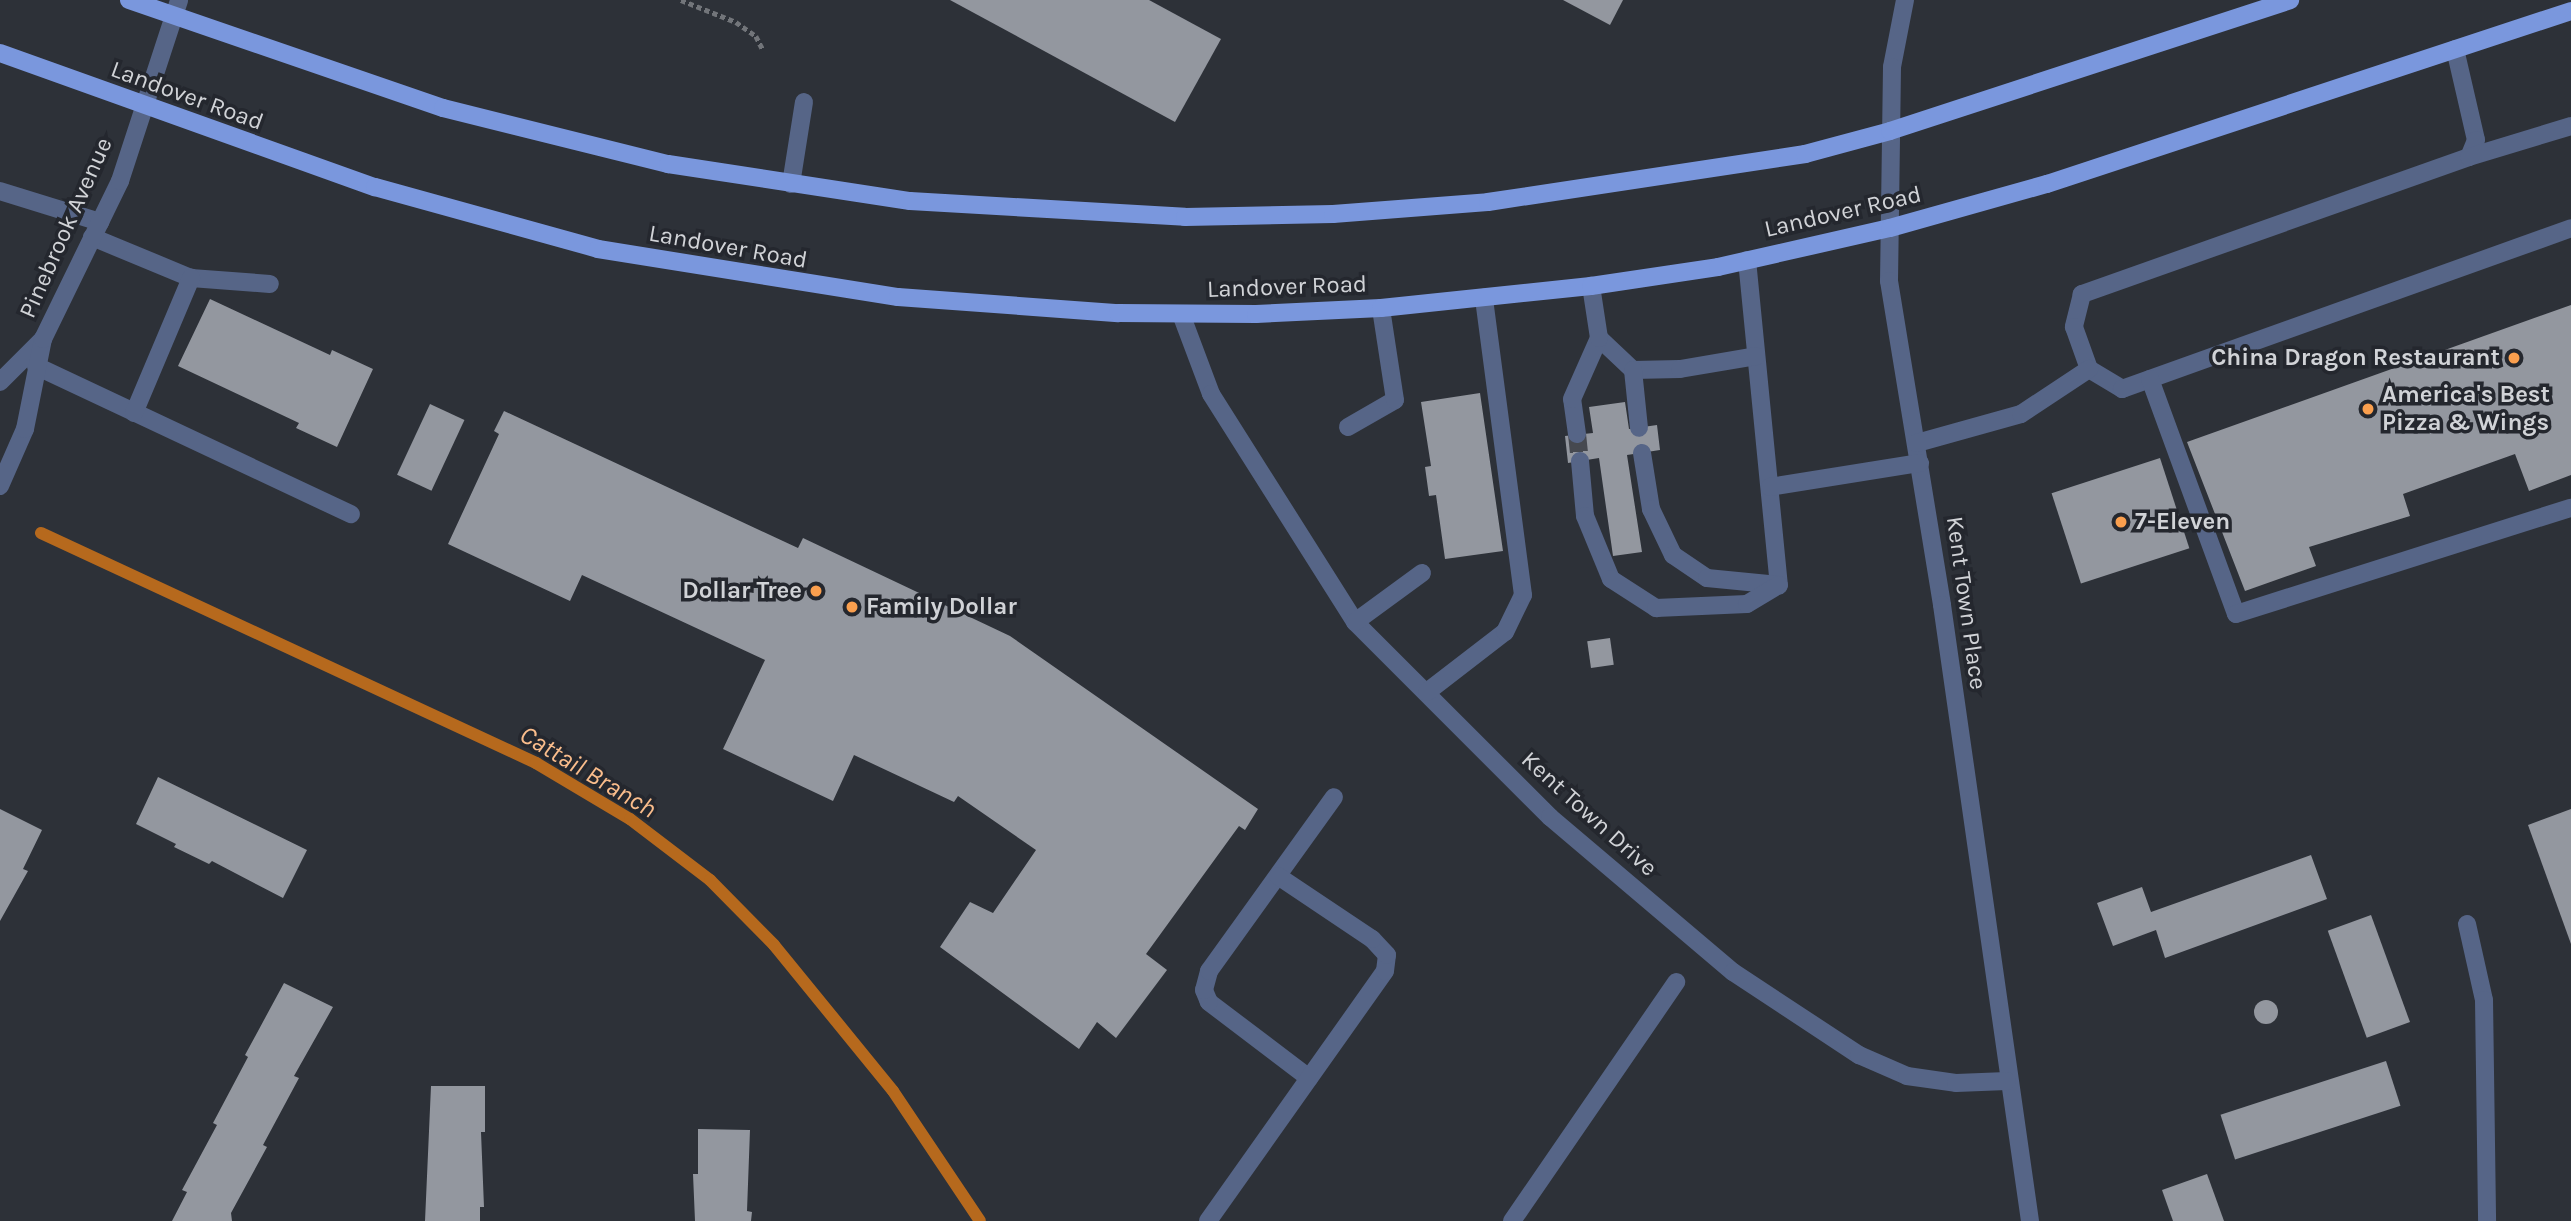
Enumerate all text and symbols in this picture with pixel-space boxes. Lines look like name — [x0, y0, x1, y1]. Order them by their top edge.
street label: Landover Road — [107, 55, 267, 137]
street label: Pinebrook Avenue — [13, 133, 119, 323]
street label: Landover Road — [1762, 180, 1924, 244]
street label: Landover Road — [647, 219, 809, 275]
street label: Landover Road — [1206, 270, 1368, 304]
place label: China Dragon Restaurant — [2211, 344, 2500, 372]
marker: China Dragon Restaurant — [2506, 350, 2522, 366]
place label: America's Best Pizza & Wings — [2382, 381, 2550, 437]
marker: America's Best Pizza & Wings — [2360, 401, 2376, 417]
place label: 7-Eleven — [2135, 508, 2230, 536]
street label: Kent Town Place — [1940, 514, 1992, 692]
marker: 7-Eleven — [2113, 514, 2129, 530]
place label: Dollar Tree — [682, 577, 802, 605]
marker: Dollar Tree — [808, 583, 824, 599]
place label: Family Dollar — [866, 593, 1017, 621]
marker: Family Dollar — [844, 599, 860, 615]
water label: Cattail Branch — [514, 719, 662, 825]
street label: Kent Town Drive — [1515, 745, 1663, 883]

